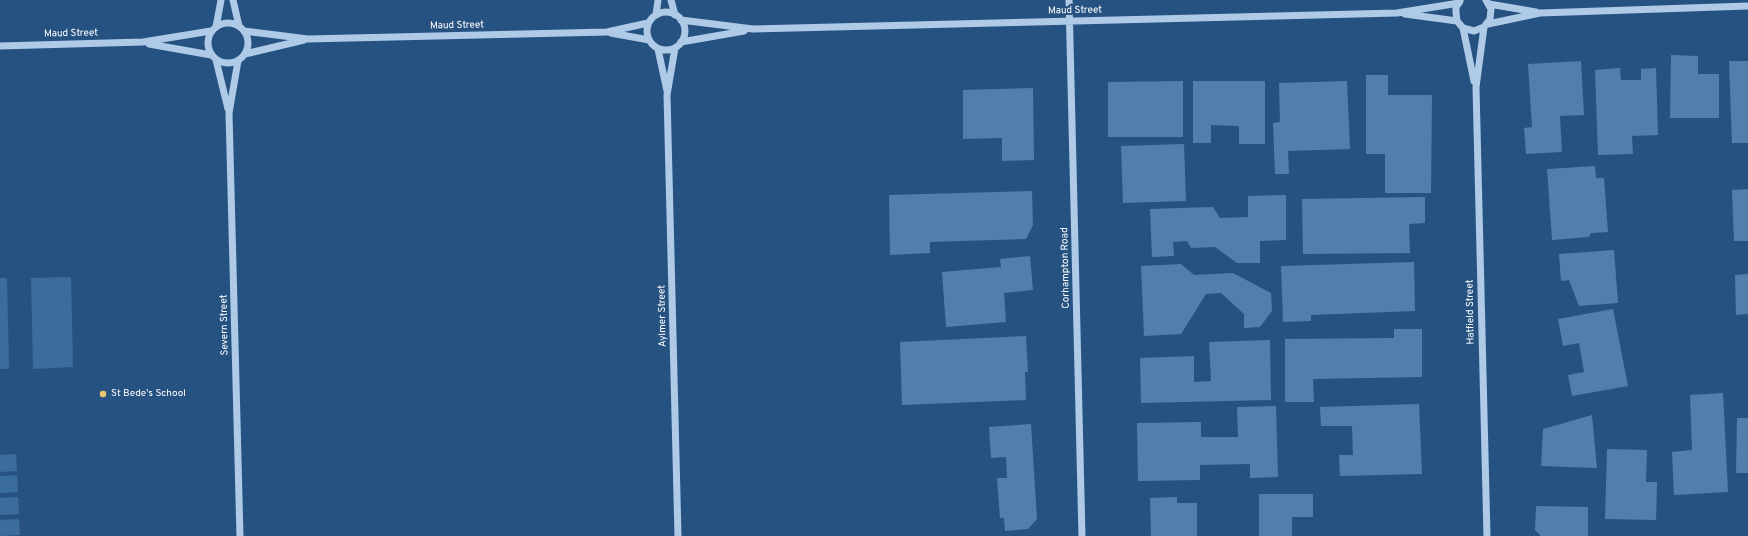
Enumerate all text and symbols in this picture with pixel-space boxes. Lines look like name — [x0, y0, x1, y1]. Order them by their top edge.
street label: Maud Street — [1048, 5, 1102, 17]
street label: Maud Street — [430, 20, 484, 32]
street label: Maud Street — [44, 28, 98, 40]
street label: Corhampton Road — [1059, 227, 1073, 309]
street label: Hatfield Street — [1464, 279, 1478, 345]
street label: Aylmer Street — [656, 285, 670, 347]
street label: Severn Street — [218, 294, 232, 356]
place label: St Bede's School — [111, 388, 186, 400]
marker: St Bede's School — [98, 389, 108, 399]

